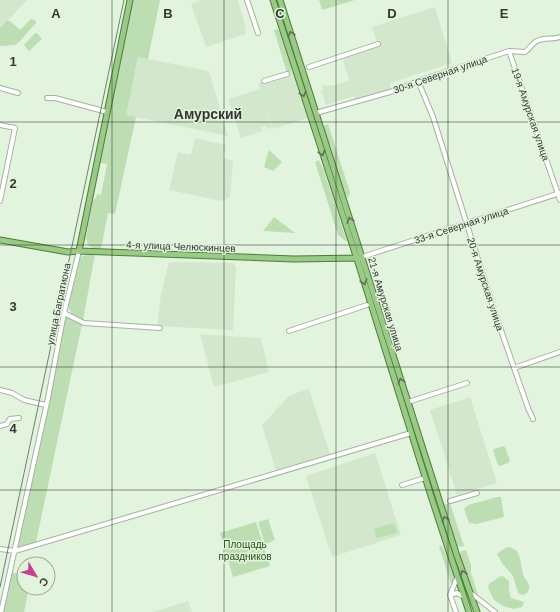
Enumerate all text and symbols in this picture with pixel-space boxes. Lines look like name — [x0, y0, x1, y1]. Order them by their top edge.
text: A — [51, 6, 61, 21]
text: B — [163, 6, 173, 21]
text: C — [275, 6, 285, 21]
text: D — [387, 6, 397, 21]
text: E — [500, 6, 509, 21]
one-way arrow — [287, 31, 296, 38]
street label: 30-я Северная улица — [392, 53, 489, 96]
text: 1 — [9, 54, 17, 69]
street label: 19-я Амурская улица — [509, 66, 552, 163]
one-way arrow — [299, 90, 307, 97]
district label: Амурский — [174, 106, 242, 122]
one-way arrow — [318, 150, 326, 157]
text: 2 — [9, 176, 17, 191]
street label: 33-я Северная улица — [413, 205, 510, 246]
one-way arrow — [346, 217, 355, 224]
street label: 20-я Амурская улица — [465, 236, 506, 333]
street label: 4-я улица Челюскинцев — [126, 239, 236, 254]
street label: 21-я Амурская улица — [366, 256, 405, 353]
street label: улица Багратиона — [44, 262, 73, 346]
one-way arrow — [359, 278, 367, 285]
text: 3 — [9, 299, 17, 314]
one-way arrow — [397, 378, 406, 385]
text: 4 — [9, 421, 17, 436]
one-way arrow — [441, 516, 450, 523]
park label: Площадь праздников — [218, 539, 272, 562]
north arrow — [16, 556, 56, 596]
one-way arrow — [459, 570, 468, 577]
text: С — [37, 575, 51, 589]

